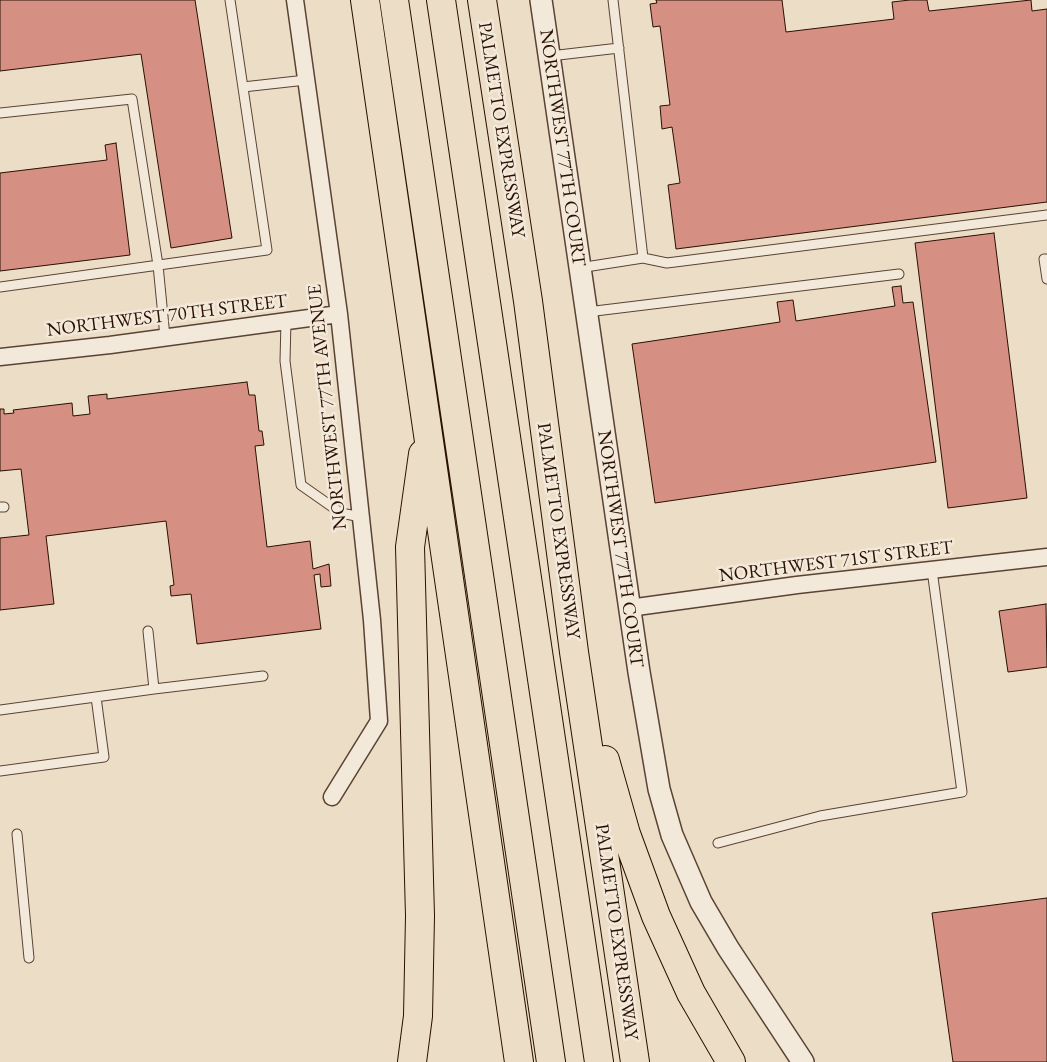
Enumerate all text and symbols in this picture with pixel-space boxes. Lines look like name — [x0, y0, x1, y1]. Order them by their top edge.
street label: PALMETTO EXPRESSWAY — [473, 20, 529, 240]
street label: NORTHWEST 77TH COURT — [534, 28, 590, 268]
street label: NORTHWEST 77TH AVENUE — [304, 283, 352, 531]
street label: NORTHWEST 70TH STREET — [45, 290, 289, 342]
street label: PALMETTO EXPRESSWAY — [532, 421, 584, 641]
street label: NORTHWEST 77TH COURT — [592, 429, 648, 669]
street label: NORTHWEST 71ST STREET — [718, 536, 954, 588]
street label: PALMETTO EXPRESSWAY — [590, 822, 642, 1042]

